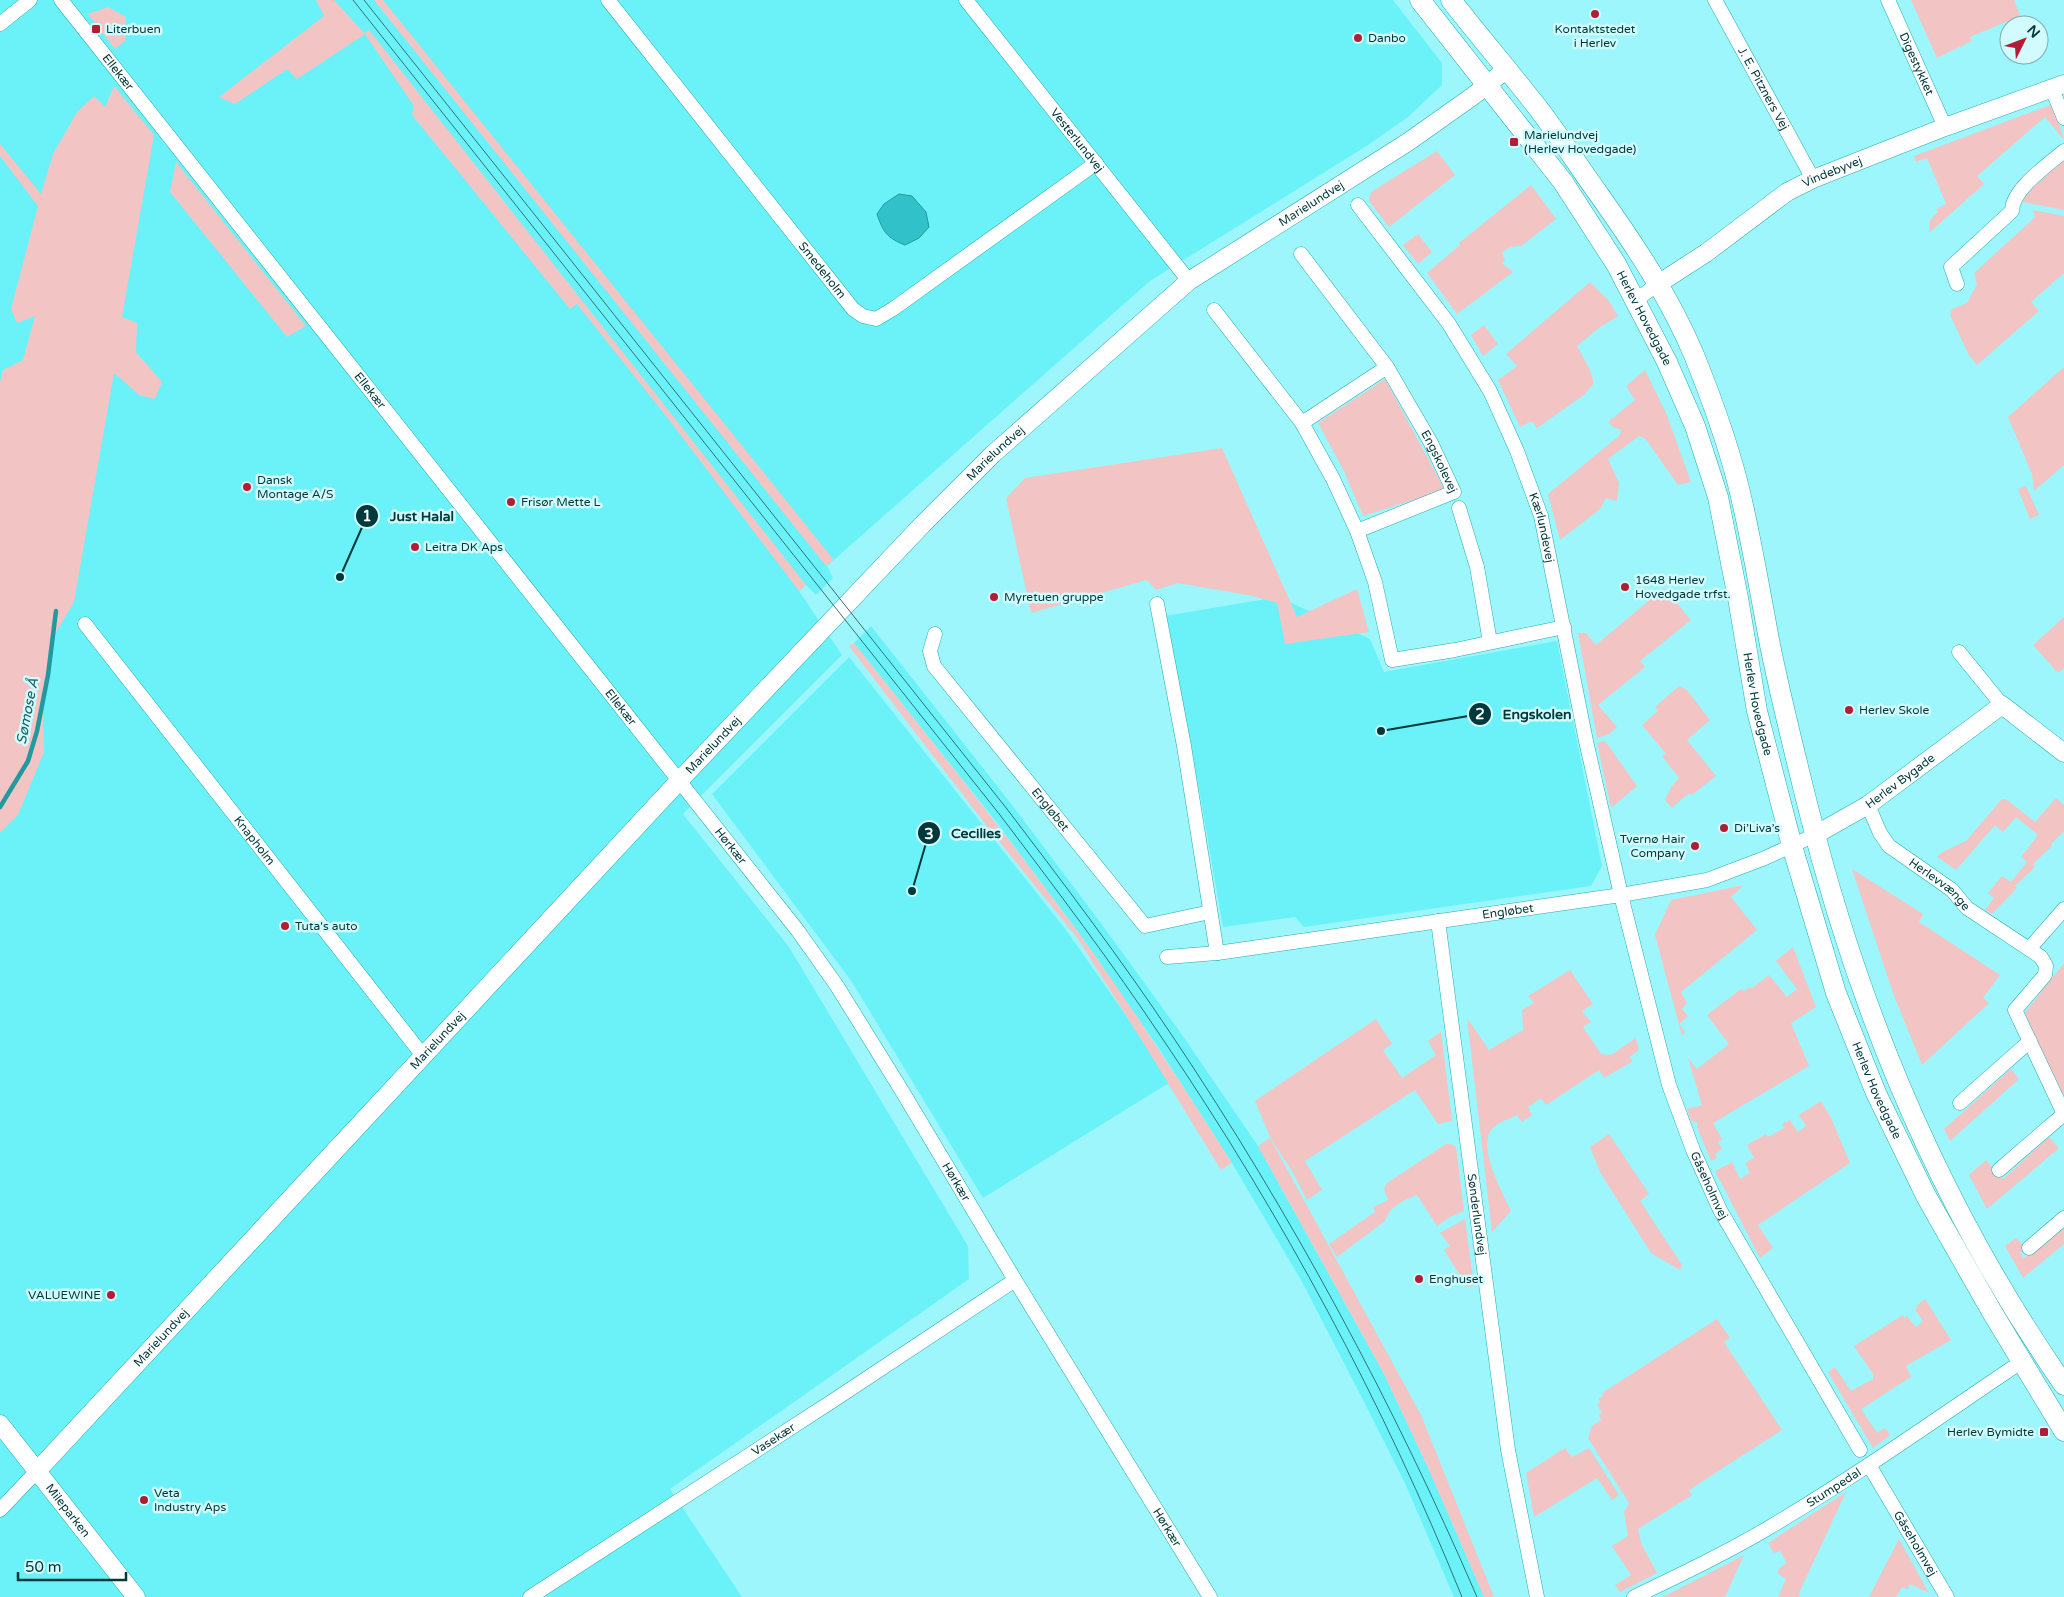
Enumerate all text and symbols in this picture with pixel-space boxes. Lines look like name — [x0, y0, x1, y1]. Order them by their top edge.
marker: Kontaktstedet i Herlev — [1589, 8, 1601, 20]
north arrow — [1999, 15, 2049, 65]
place label: Literbuen — [106, 22, 161, 36]
place label: Kontaktstedet i Herlev — [1555, 22, 1636, 50]
text: N — [2023, 22, 2043, 42]
marker: Literbuen — [90, 23, 102, 35]
street label: Digestykket — [1896, 30, 1937, 98]
place label: Danbo — [1368, 31, 1406, 45]
marker: Danbo — [1352, 32, 1364, 44]
street label: J. E. Pitzners Vej — [1735, 45, 1792, 132]
street label: Ellekær — [99, 51, 137, 93]
street label: Vesterlundvej — [1048, 106, 1107, 175]
place label: Marielundvej (Herlev Hovedgade) — [1524, 128, 1637, 156]
marker: Marielundvej (Herlev Hovedgade) — [1508, 136, 1520, 148]
street label: Vindebyvej — [1800, 153, 1864, 190]
street label: Marielundvej — [1276, 178, 1346, 229]
street label: Smedeholm — [796, 239, 849, 301]
street label: Herlev Hovedgade — [1614, 268, 1675, 368]
street label: Ellekær — [351, 369, 389, 412]
street label: Marielundvej — [963, 423, 1027, 484]
street label: Engskolevej — [1418, 428, 1460, 495]
place label: Dansk Montage A/S — [257, 473, 333, 501]
marker: Dansk Montage A/S — [241, 481, 253, 493]
street label: Kærlundevej — [1526, 491, 1557, 564]
place label: Frisør Mette L — [521, 495, 601, 509]
marker: Frisør Mette L — [505, 496, 517, 508]
callout: Just Halal — [355, 501, 464, 530]
text: 1 — [362, 507, 372, 525]
text: Just Halal — [389, 508, 454, 525]
place label: Leitra DK Aps — [425, 540, 503, 554]
marker: Leitra DK Aps — [409, 541, 421, 553]
place label: 1648 Herlev Hovedgade trfst. — [1635, 573, 1731, 601]
marker: 1648 Herlev Hovedgade trfst. — [1619, 581, 1631, 593]
place label: Myretuen gruppe — [1004, 590, 1104, 604]
marker: Myretuen gruppe — [988, 591, 1000, 603]
street label: Herlev Hovedgade — [1740, 652, 1775, 757]
water label: Sømose Å — [13, 676, 42, 746]
street label: Ellekær — [602, 686, 640, 729]
callout: Engskolen — [1468, 700, 1581, 729]
place label: Herlev Skole — [1859, 703, 1929, 717]
marker: Herlev Skole — [1843, 704, 1855, 716]
text: 2 — [1475, 705, 1485, 723]
text: Engskolen — [1503, 706, 1571, 723]
street label: Marielundvej — [682, 713, 744, 777]
street label: Herlev Bygade — [1863, 751, 1938, 811]
street label: Engløbet — [1029, 785, 1072, 834]
street label: Knapholm — [231, 813, 278, 868]
callout: Cecilies — [916, 819, 1011, 848]
place label: Di’Liva’s — [1734, 821, 1780, 835]
marker: Di’Liva’s — [1718, 822, 1730, 834]
street label: Hørkær — [712, 825, 750, 867]
text: 3 — [924, 825, 934, 843]
text: Cecilies — [951, 825, 1001, 842]
place label: Tvernø Hair Company — [1620, 832, 1686, 860]
marker: Tvernø Hair Company — [1689, 840, 1701, 852]
street label: Herlevvænge — [1906, 855, 1973, 913]
street label: Engløbet — [1481, 901, 1535, 922]
place label: Tuta's auto — [295, 919, 358, 933]
marker: Tuta's auto — [279, 920, 291, 932]
street label: Marielundvej — [407, 1009, 468, 1072]
street label: Herlev Hovedgade — [1849, 1040, 1904, 1141]
street label: Gåseholmvej — [1688, 1149, 1731, 1222]
street label: Hørkær — [939, 1160, 973, 1204]
street label: Sønderlundvej — [1464, 1173, 1489, 1256]
place label: Enghuset — [1429, 1272, 1484, 1286]
marker: Enghuset — [1413, 1273, 1425, 1285]
place label: VALUEWINE — [28, 1288, 101, 1302]
marker: VALUEWINE — [105, 1289, 117, 1301]
street label: Marielundvej — [131, 1306, 191, 1370]
street label: Vasekær — [749, 1420, 798, 1458]
place label: Herlev Bymidte — [1947, 1425, 2034, 1439]
marker: Herlev Bymidte — [2038, 1426, 2050, 1438]
street label: Stumpedal — [1804, 1465, 1864, 1510]
street label: Mileparken — [43, 1481, 93, 1540]
place label: Veta Industry Aps — [154, 1486, 226, 1514]
marker: Veta Industry Aps — [138, 1494, 150, 1506]
street label: Hørkær — [1150, 1506, 1185, 1550]
street label: Gåseholmvej — [1891, 1508, 1940, 1578]
scale bar — [18, 1550, 125, 1582]
text: 50 m — [25, 1558, 62, 1576]

